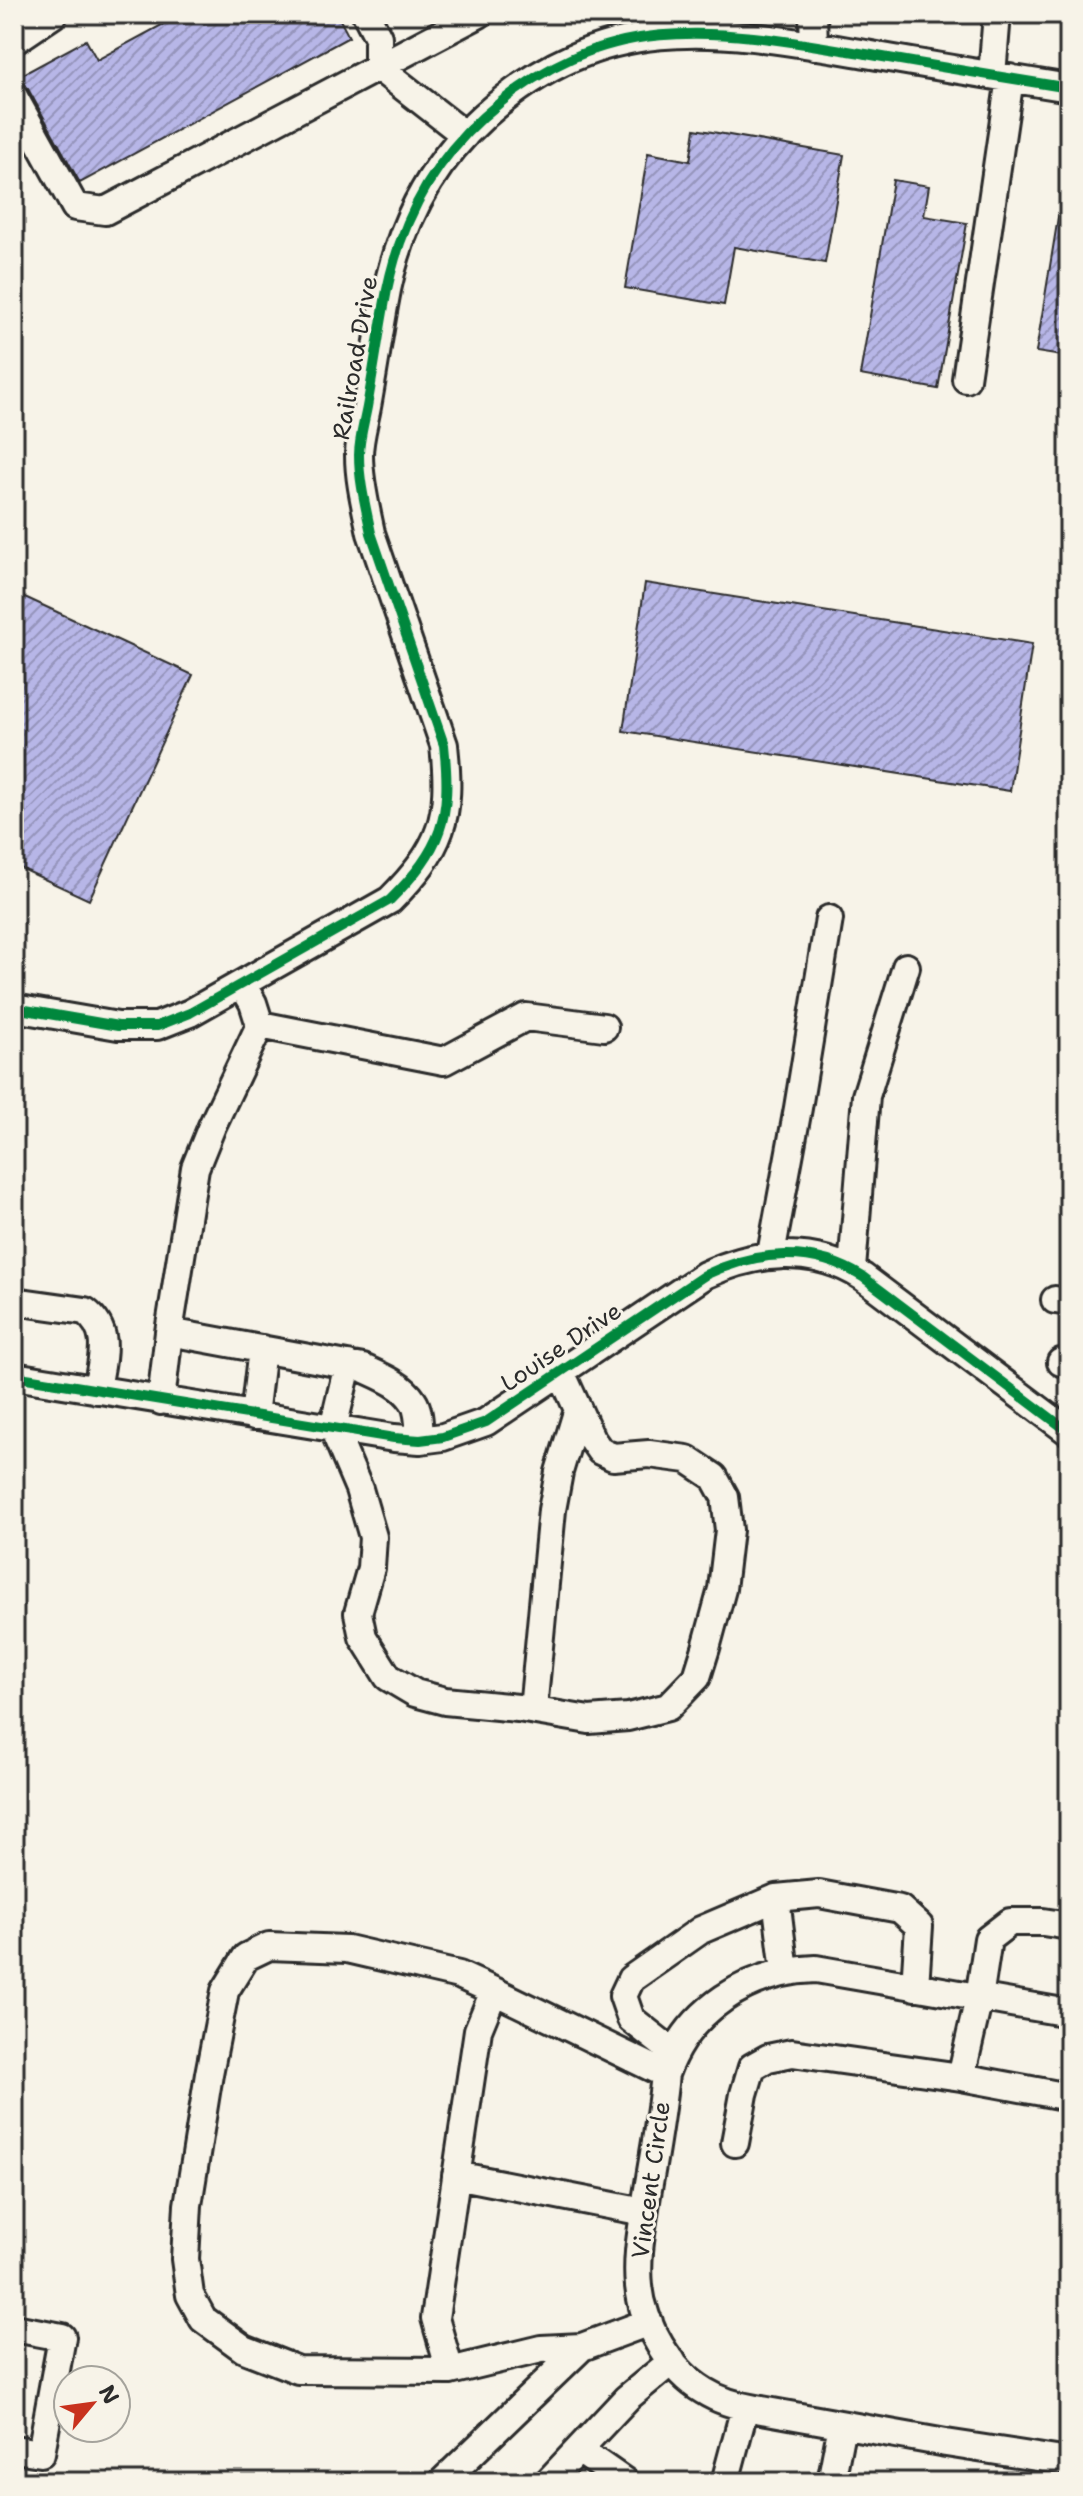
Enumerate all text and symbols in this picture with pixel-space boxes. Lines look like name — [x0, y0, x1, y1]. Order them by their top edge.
street label: Railroad Drive — [325, 273, 385, 443]
street label: Louise Drive — [494, 1295, 628, 1399]
street label: Vincent Circle — [624, 2099, 678, 2261]
north arrow — [52, 2364, 132, 2444]
text: N — [92, 2380, 126, 2409]

